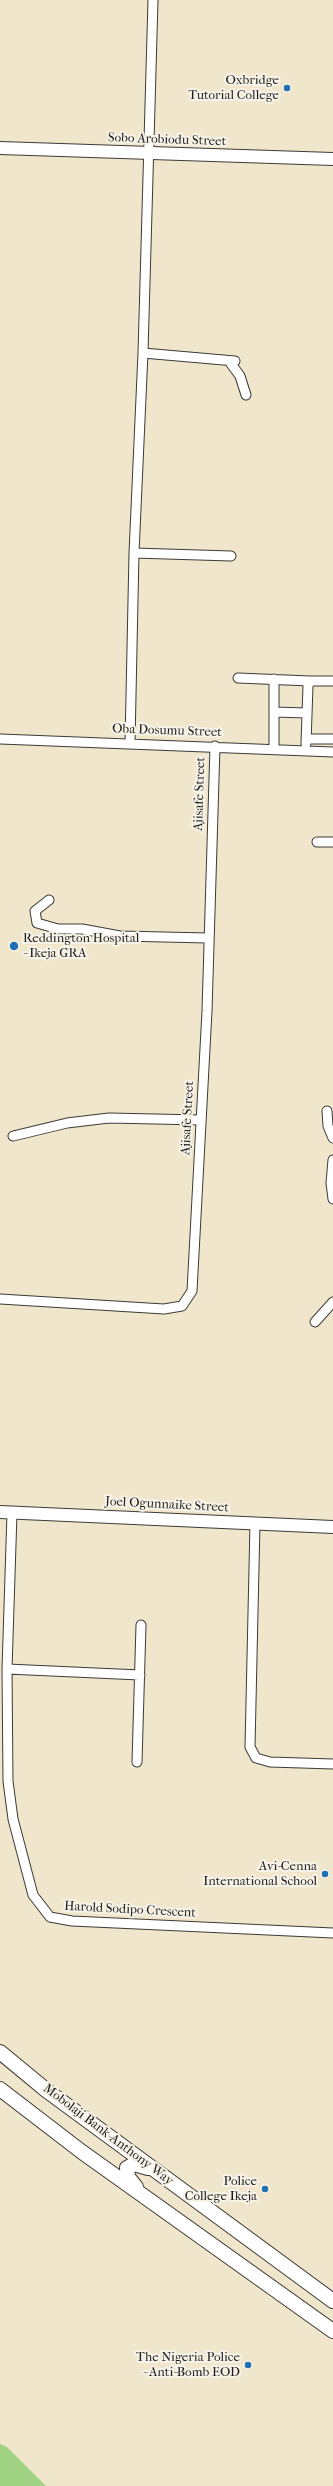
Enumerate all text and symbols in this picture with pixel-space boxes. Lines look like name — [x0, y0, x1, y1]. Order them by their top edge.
place label: Oxbridge Tutorial College — [188, 73, 279, 104]
marker: Oxbridge Tutorial College — [282, 83, 292, 93]
street label: Sobo Arobiodu Street — [108, 130, 226, 150]
street label: Oba Dosumu Street — [112, 721, 222, 741]
street label: Ajisafe Street — [191, 757, 209, 831]
place label: Reddington Hospital - Ikeja GRA — [23, 931, 139, 962]
marker: Reddington Hospital - Ikeja GRA — [8, 940, 20, 952]
street label: Ajisafe Street — [178, 1081, 198, 1155]
street label: Joel Ogunnaike Street — [105, 1494, 229, 1516]
place label: Avi-Cenna International School — [203, 1859, 317, 1890]
marker: Avi-Cenna International School — [320, 1869, 330, 1879]
street label: Harold Sodipo Crescent — [64, 1899, 196, 1921]
street label: Mobolaji Bank-Anthony Way — [40, 2081, 176, 2189]
place label: Police College Ikeja — [185, 2174, 257, 2205]
marker: Police College Ikeja — [260, 2184, 270, 2194]
place label: The Nigeria Police - Anti-Bomb EOD — [136, 2350, 240, 2381]
marker: The Nigeria Police - Anti-Bomb EOD — [243, 2360, 253, 2370]

